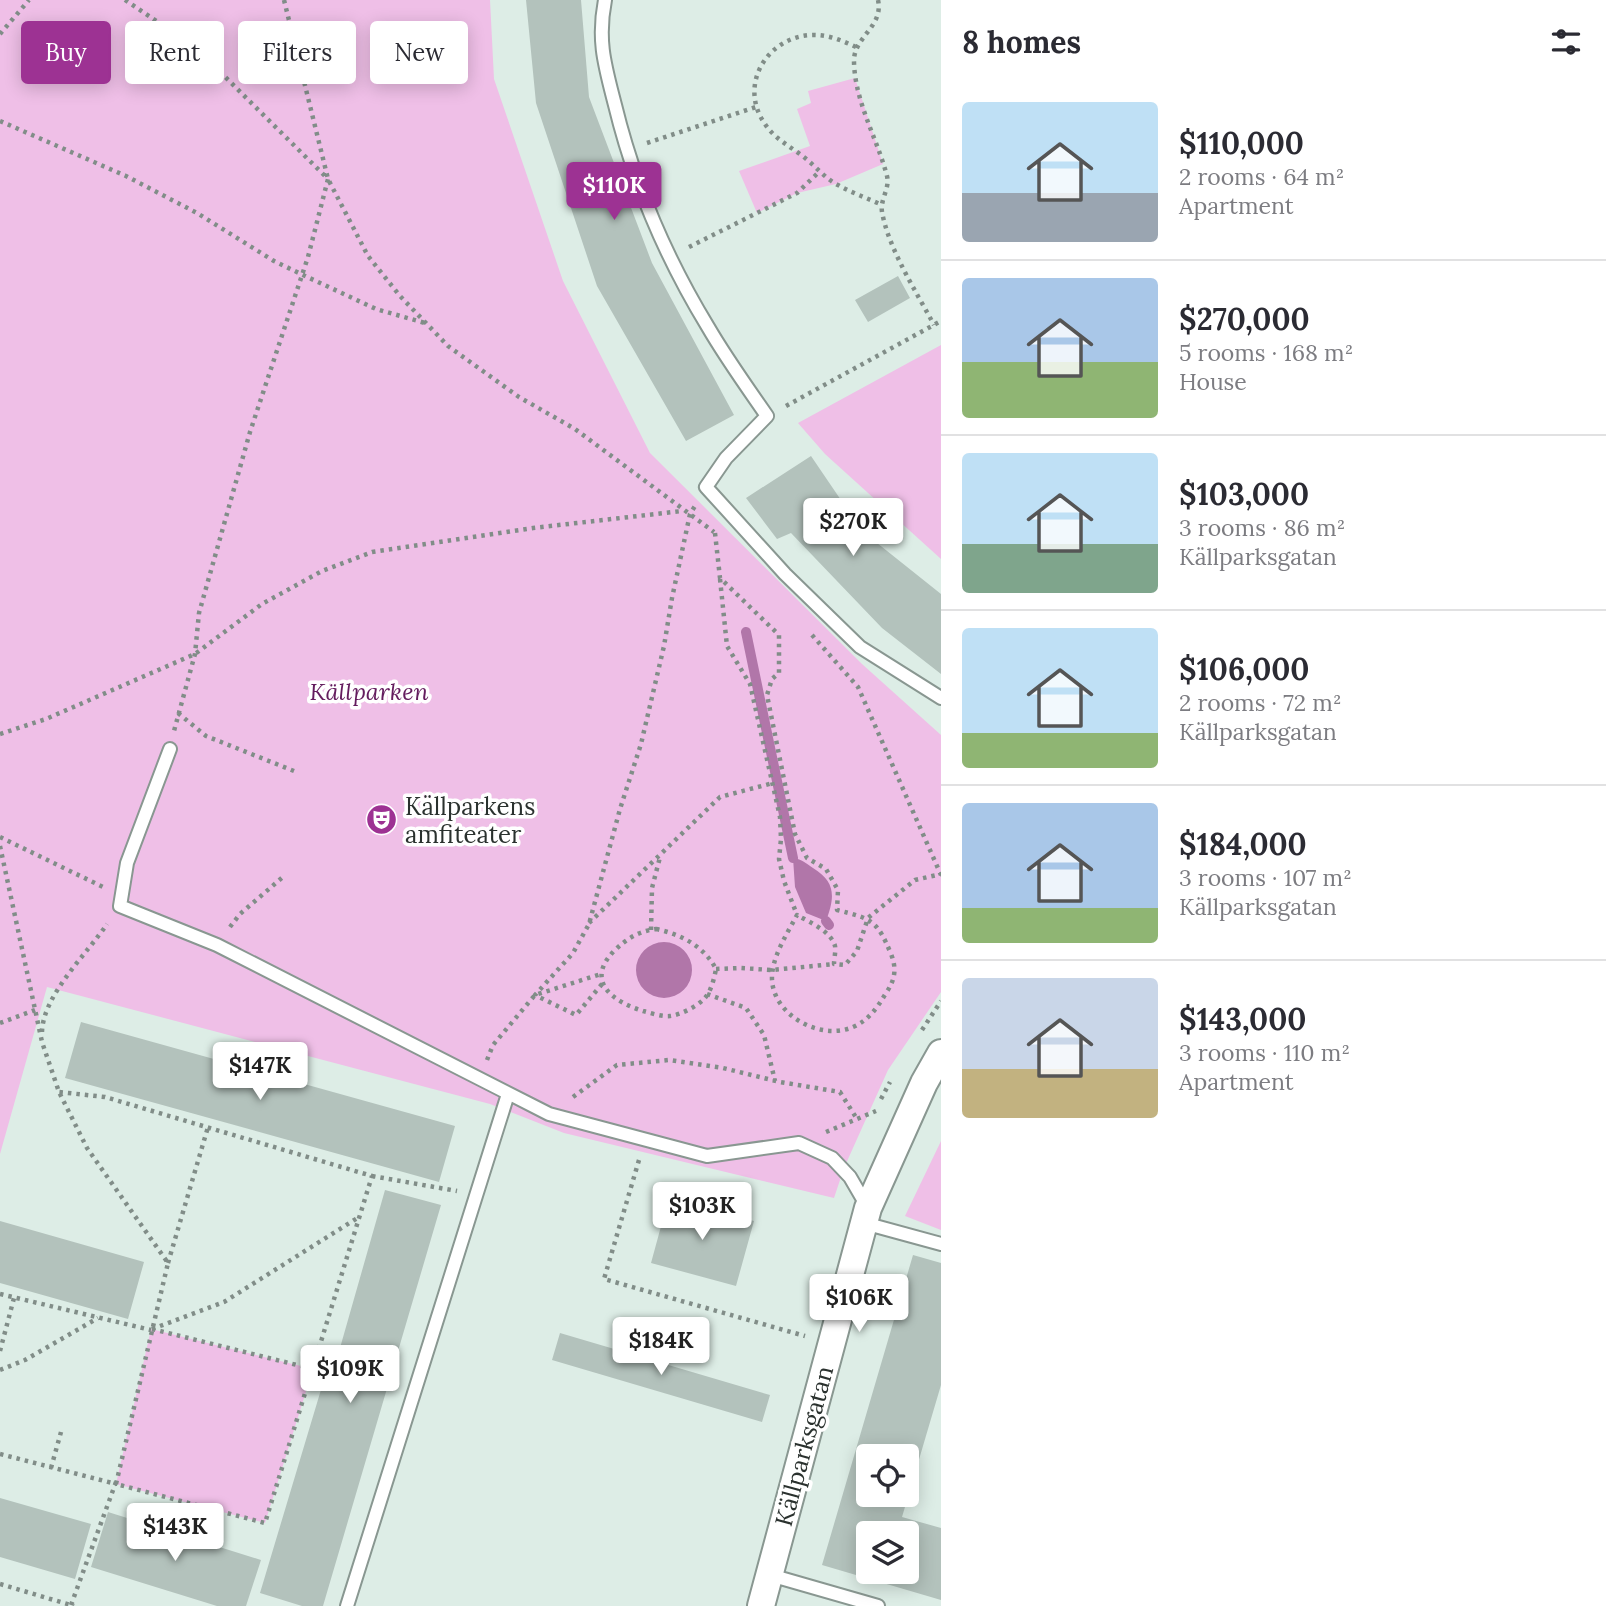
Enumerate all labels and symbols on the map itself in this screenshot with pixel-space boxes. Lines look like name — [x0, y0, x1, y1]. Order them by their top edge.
pin: $110K — [565, 162, 663, 222]
pin: $270K — [804, 498, 902, 558]
park label: Källparken — [310, 676, 429, 707]
place label: Källparkens amfiteater — [405, 791, 535, 850]
theatre icon: Källparkens amfiteater — [365, 803, 399, 837]
pin: $147K — [211, 1042, 309, 1102]
pin: $103K — [653, 1182, 751, 1242]
pin: $106K — [810, 1274, 908, 1334]
pin: $184K — [612, 1318, 710, 1377]
pin: $109K — [301, 1346, 399, 1405]
street label: Källparksgatan — [768, 1363, 840, 1529]
pin: $143K — [126, 1504, 224, 1563]

